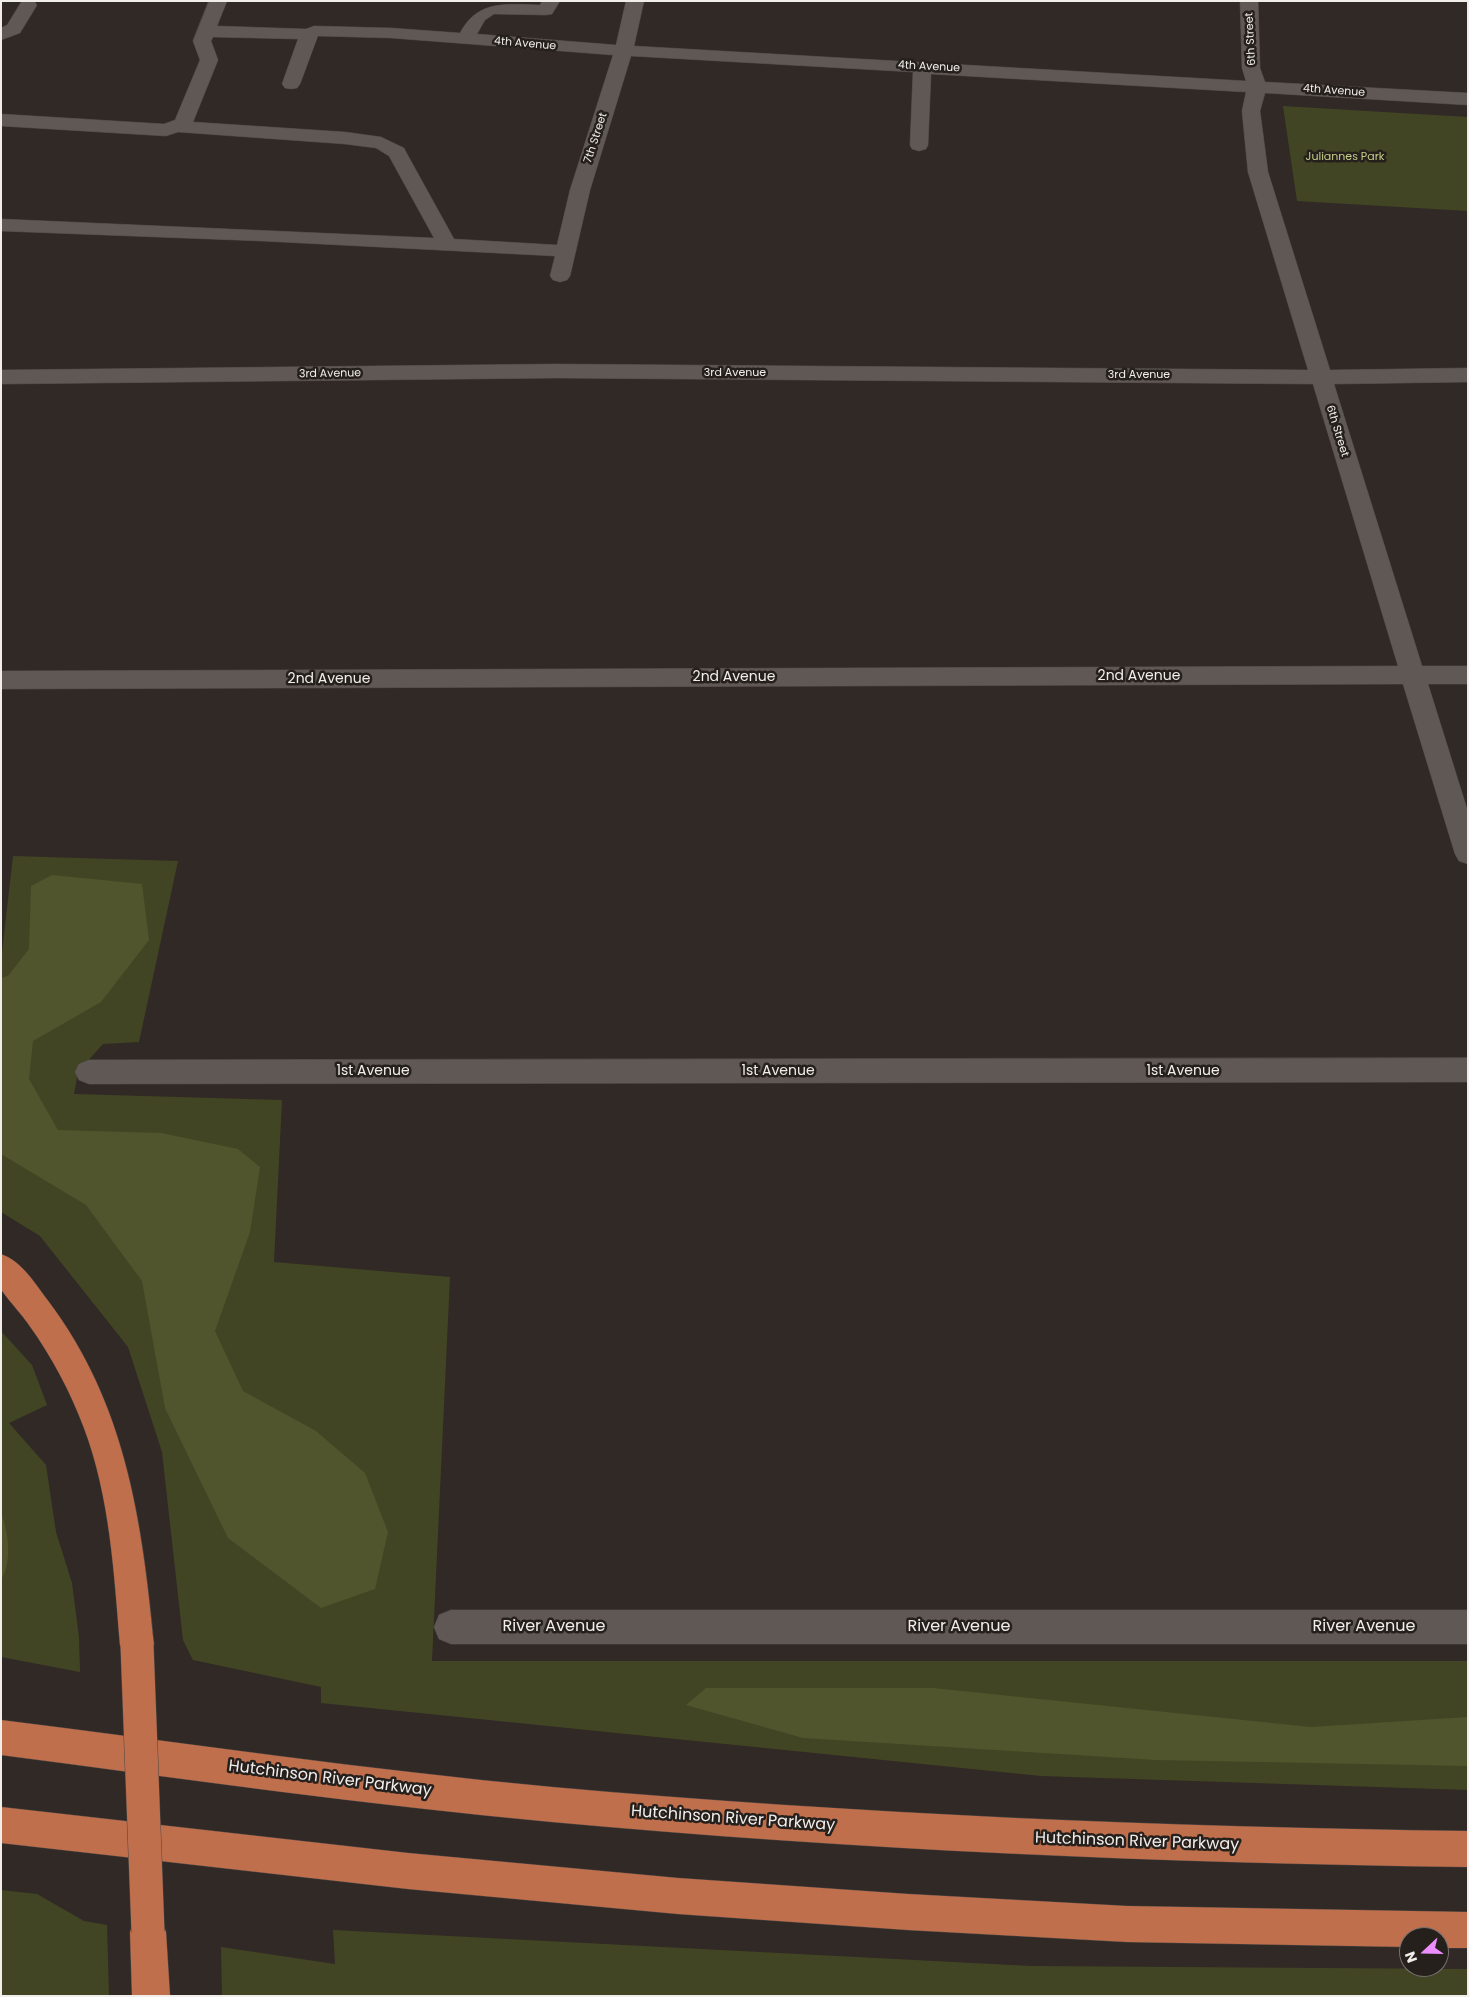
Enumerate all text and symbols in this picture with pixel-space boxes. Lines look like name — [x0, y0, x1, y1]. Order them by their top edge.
street label: 6th Street — [1243, 12, 1259, 66]
street label: 4th Avenue — [493, 35, 557, 53]
street label: 4th Avenue — [898, 59, 960, 75]
street label: 4th Avenue — [1303, 82, 1365, 100]
street label: 7th Street — [582, 111, 610, 165]
park label: Juliannes Park — [1306, 150, 1384, 164]
street label: 3rd Avenue — [704, 366, 766, 380]
street label: 3rd Avenue — [299, 367, 361, 381]
street label: 3rd Avenue — [1108, 368, 1170, 382]
street label: 6th Street — [1323, 404, 1351, 458]
street label: 2nd Avenue — [1098, 668, 1180, 684]
street label: 2nd Avenue — [693, 669, 775, 685]
street label: 2nd Avenue — [288, 671, 370, 687]
street label: 1st Avenue — [336, 1063, 410, 1079]
street label: 1st Avenue — [741, 1063, 815, 1079]
street label: 1st Avenue — [1146, 1063, 1220, 1079]
street label: River Avenue — [503, 1617, 605, 1637]
street label: River Avenue — [908, 1617, 1010, 1637]
street label: River Avenue — [1313, 1617, 1415, 1637]
street label: Hutchinson River Parkway — [227, 1757, 433, 1801]
street label: Hutchinson River Parkway — [630, 1802, 836, 1836]
street label: Hutchinson River Parkway — [1035, 1829, 1239, 1855]
north arrow — [1399, 1927, 1449, 1977]
text: N — [1400, 1949, 1422, 1966]

